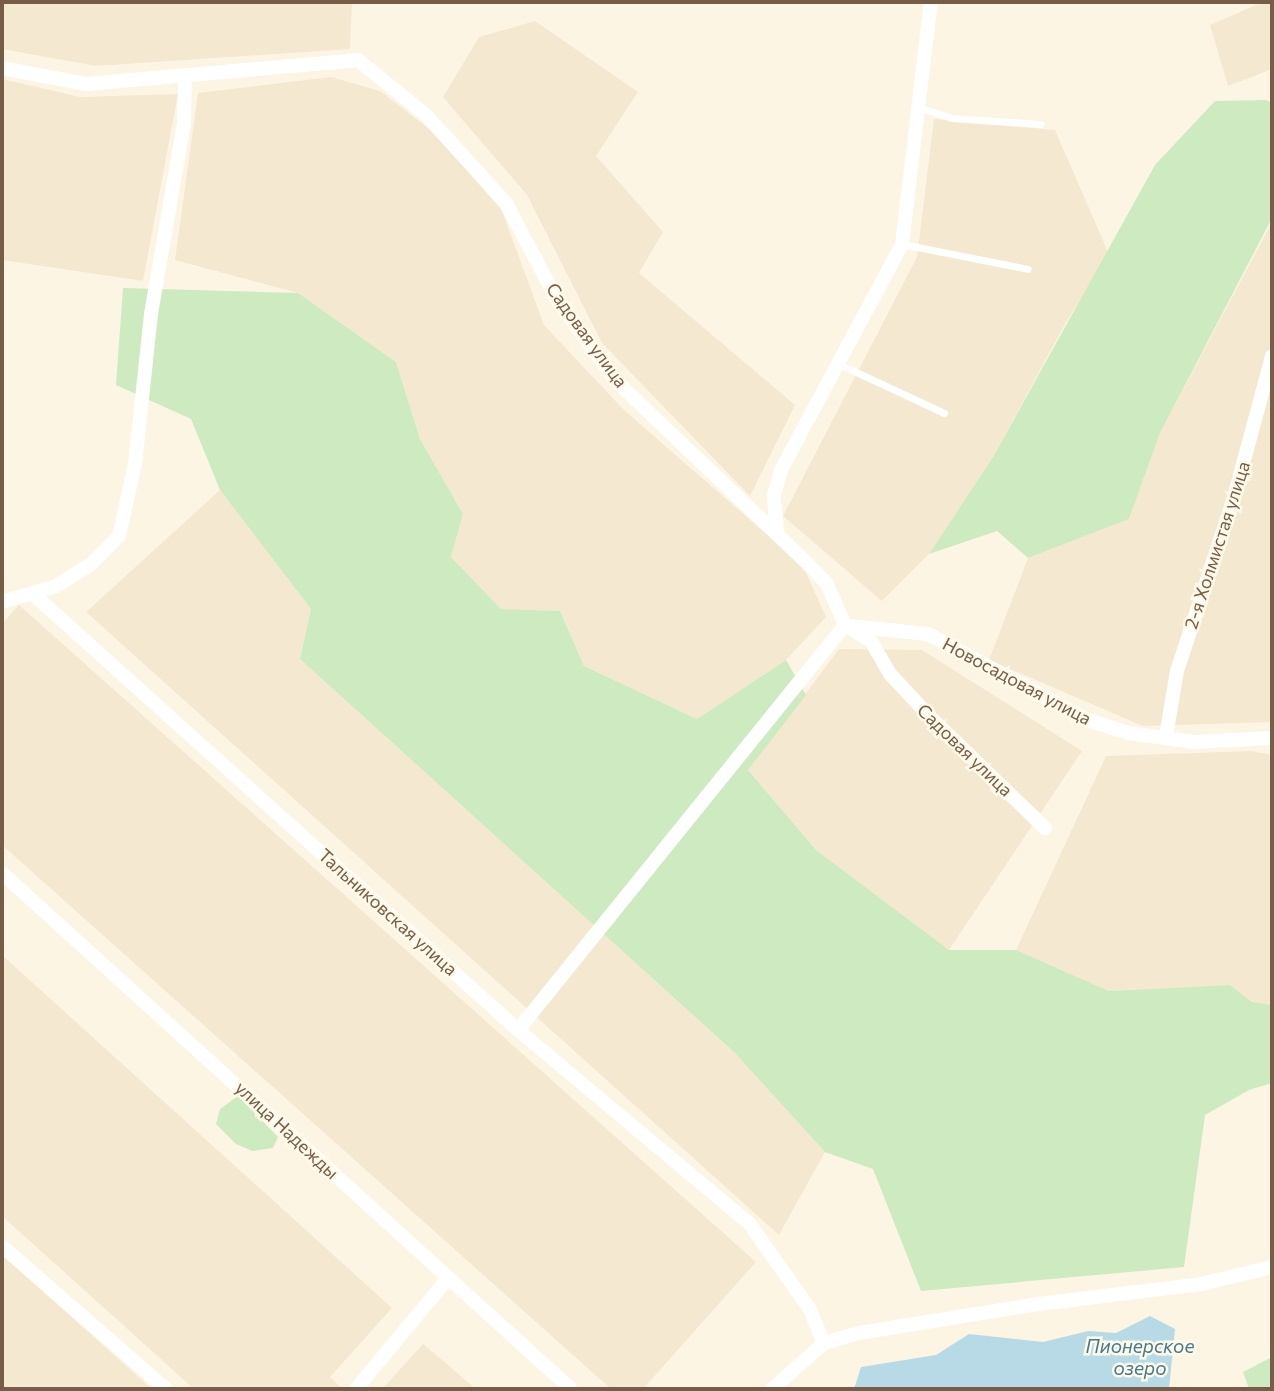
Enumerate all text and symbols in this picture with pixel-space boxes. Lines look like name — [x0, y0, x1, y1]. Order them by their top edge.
street label: Садовая улица — [542, 279, 632, 391]
street label: 2-я Холмистая улица — [1180, 458, 1254, 632]
street label: Новосадовая улица — [939, 633, 1095, 729]
street label: Садовая улица — [913, 699, 1017, 801]
street label: Тальниковская улица — [314, 844, 462, 980]
street label: улица Надежды — [231, 1077, 343, 1183]
water label: Пионерское озеро — [1086, 1335, 1194, 1379]

